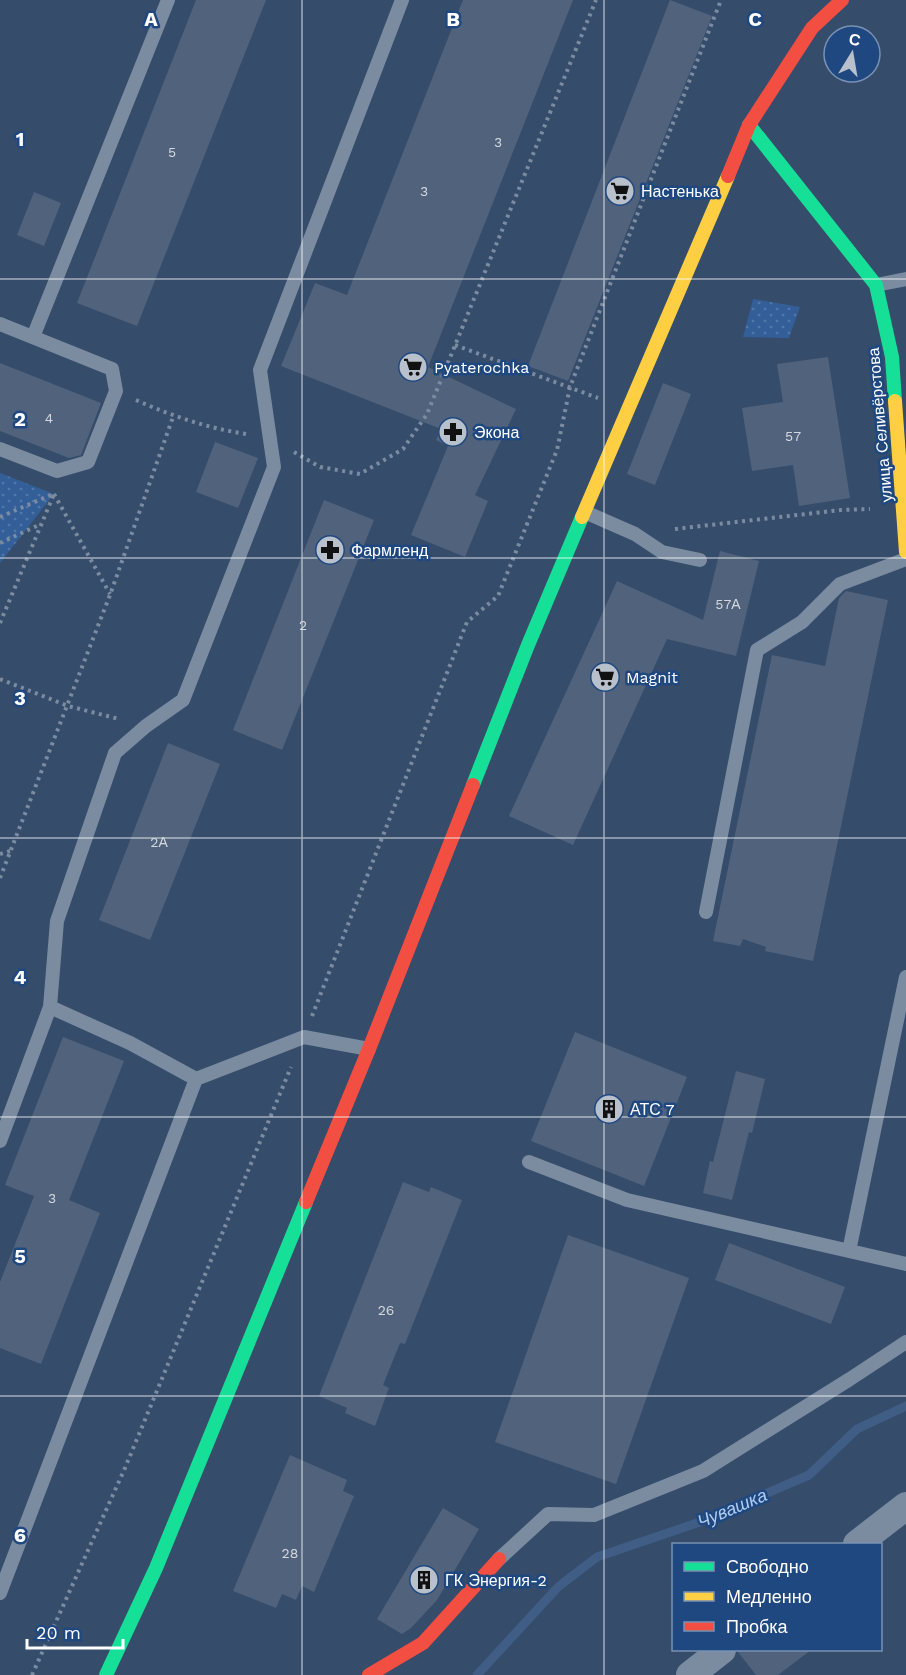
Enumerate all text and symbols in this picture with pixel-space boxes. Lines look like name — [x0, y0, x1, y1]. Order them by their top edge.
text: A — [144, 7, 158, 31]
text: B — [446, 7, 460, 31]
text: C — [748, 7, 762, 31]
north arrow — [822, 24, 882, 84]
text: С — [847, 29, 863, 50]
text: 1 — [16, 127, 24, 151]
house number: 3 — [494, 134, 502, 150]
house number: 5 — [168, 144, 176, 160]
supermarket icon: Настенька — [604, 175, 636, 207]
place label: Настенька — [641, 182, 719, 201]
house number: 3 — [420, 183, 428, 199]
street label: улица Селивёрстова — [864, 347, 896, 503]
supermarket icon: Pyaterochka — [397, 351, 429, 383]
place label: Pyaterochka — [434, 358, 529, 377]
text: 2 — [14, 407, 26, 431]
house number: 4 — [45, 410, 53, 426]
pharmacy icon: Экона — [437, 416, 469, 448]
place label: Экона — [474, 423, 519, 442]
house number: 57 — [785, 428, 801, 444]
pharmacy icon: Фармленд — [314, 534, 346, 566]
place label: Фармленд — [351, 541, 429, 560]
house number: 57А — [715, 596, 741, 612]
house number: 2 — [299, 617, 307, 633]
supermarket icon: Magnit — [589, 661, 621, 693]
place label: Magnit — [626, 668, 678, 687]
text: 3 — [14, 686, 26, 710]
house number: 2А — [150, 834, 168, 850]
text: 4 — [14, 965, 27, 989]
building icon: АТС 7 — [593, 1093, 625, 1125]
place label: АТС 7 — [630, 1100, 675, 1119]
house number: 3 — [48, 1190, 56, 1206]
text: 5 — [14, 1244, 26, 1268]
house number: 26 — [378, 1302, 394, 1318]
water label: Чувашка — [694, 1484, 770, 1532]
text: 6 — [14, 1523, 26, 1547]
legend — [672, 1543, 882, 1651]
house number: 28 — [282, 1545, 298, 1561]
text: Свободно — [726, 1556, 809, 1577]
building icon: ГК Энергия-2 — [408, 1564, 440, 1596]
place label: ГК Энергия-2 — [445, 1571, 547, 1590]
text: Медленно — [726, 1586, 812, 1607]
scale bar — [27, 1612, 123, 1650]
text: Пробка — [726, 1616, 789, 1637]
text: 20 m — [36, 1622, 81, 1643]

